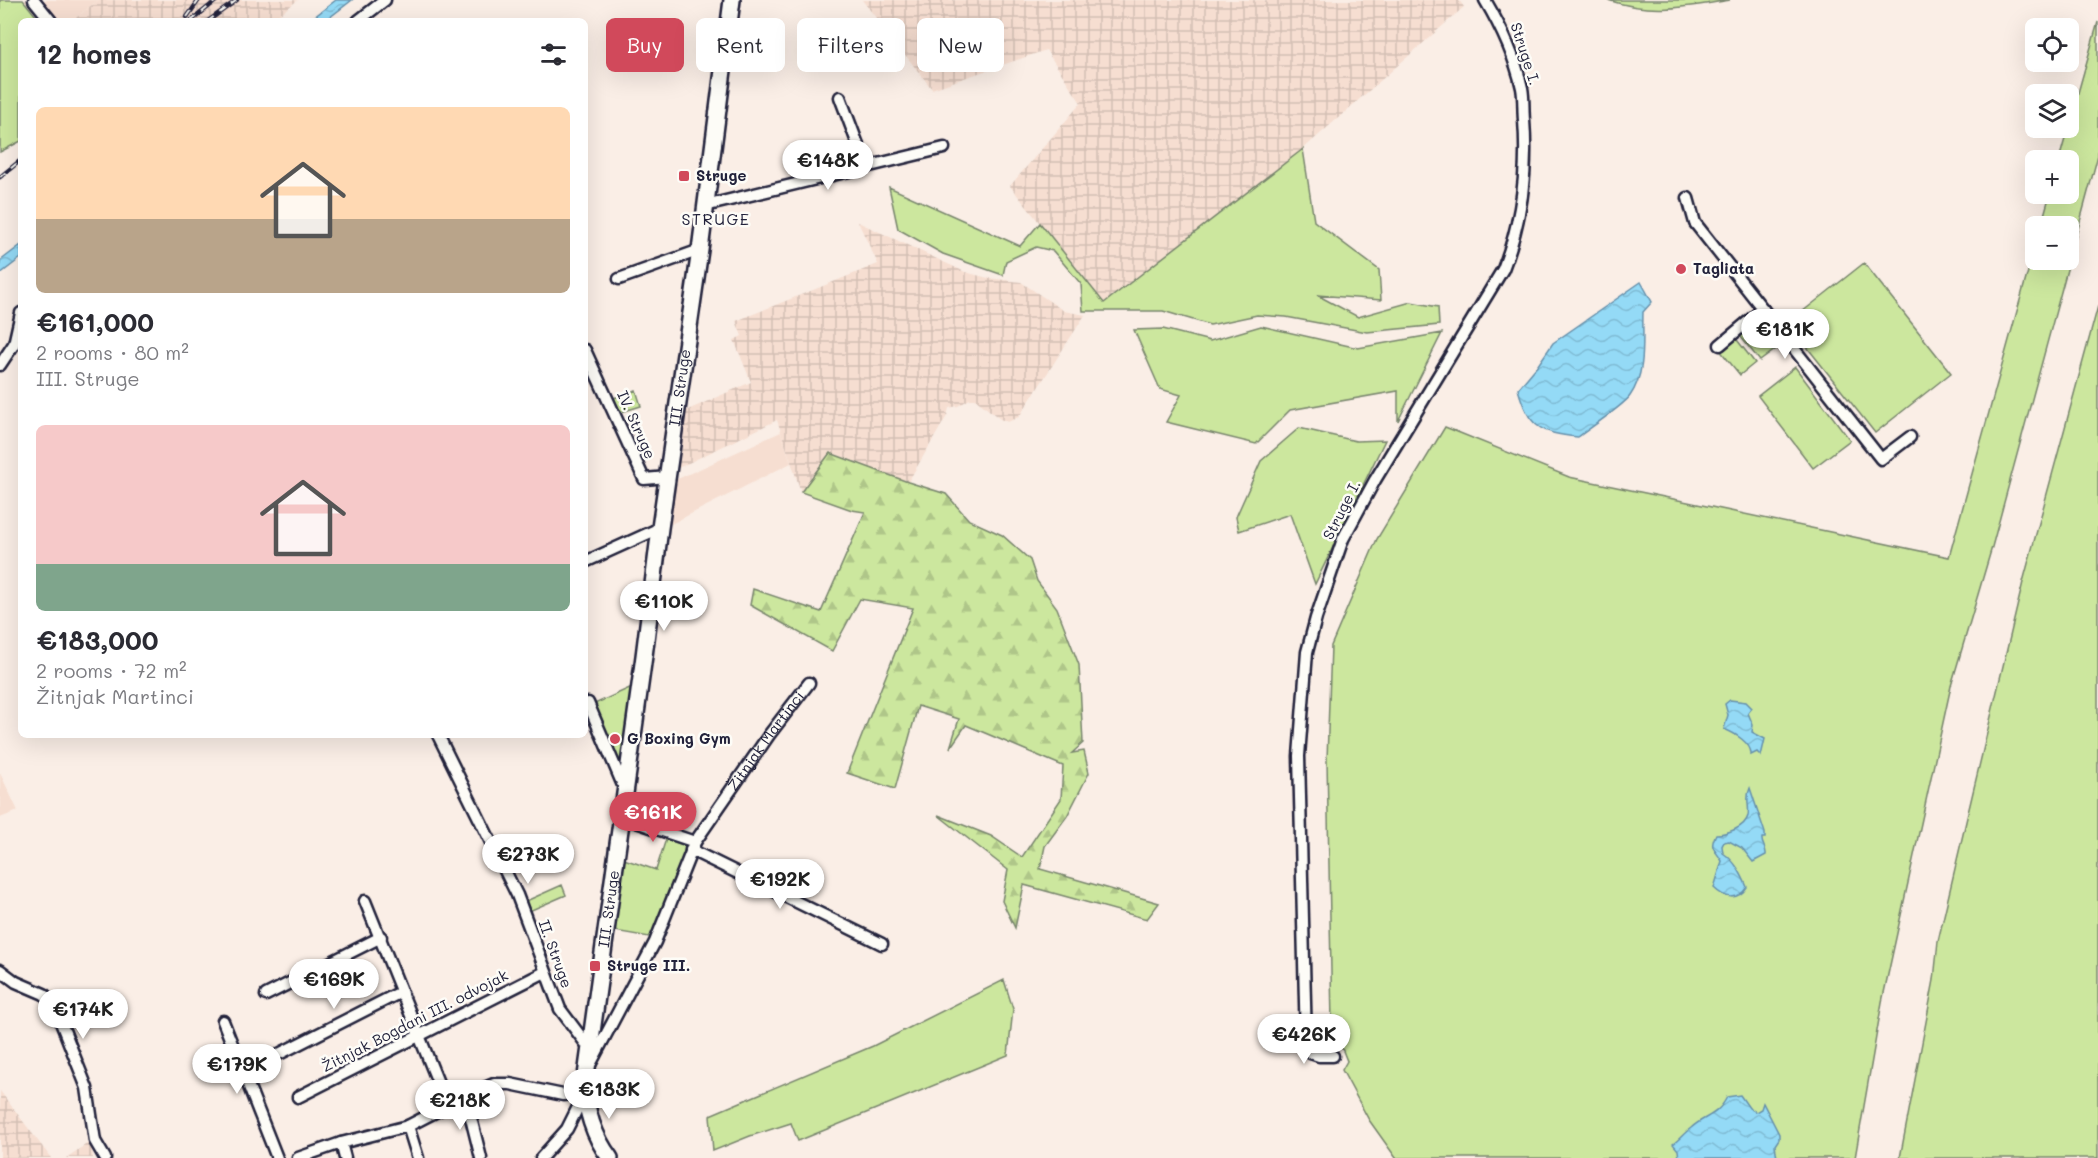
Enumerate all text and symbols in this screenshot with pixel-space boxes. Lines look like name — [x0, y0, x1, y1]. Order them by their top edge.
chip: Buy — [606, 18, 684, 72]
chip: Rent — [696, 18, 785, 72]
chip: Filters — [797, 18, 905, 72]
chip: New — [917, 18, 1004, 72]
map controls — [2025, 18, 2079, 270]
button: locate — [2025, 18, 2079, 72]
street label: Struge I. — [1506, 20, 1545, 87]
text: 12 homes — [36, 37, 152, 71]
icon: filters — [537, 38, 570, 71]
button: layers — [2025, 84, 2079, 138]
pin: €148K — [786, 140, 870, 191]
icon: home — [249, 146, 357, 254]
text: €148K — [796, 146, 860, 172]
button: + — [2025, 150, 2079, 204]
place label: Struge — [696, 165, 746, 185]
marker: Struge — [677, 169, 691, 183]
district label: STRUGE — [682, 208, 750, 229]
button: − — [2025, 216, 2079, 270]
place label: Tagliata — [1693, 258, 1754, 278]
marker: Tagliata — [1674, 262, 1688, 276]
text: €161,000 — [36, 305, 154, 339]
pin: €181K — [1743, 309, 1827, 360]
text: €181K — [1755, 315, 1815, 341]
text: 2 rooms · 80 m² — [36, 339, 189, 365]
street label: III. Struge — [664, 348, 695, 428]
text: III. Struge — [36, 365, 140, 391]
street label: IV. Struge — [613, 387, 661, 462]
icon: home — [249, 464, 357, 572]
street label: Struge I. — [1318, 476, 1365, 543]
pin: €110K — [622, 581, 706, 632]
text: €110K — [634, 587, 694, 613]
text: €183,000 — [36, 623, 158, 657]
text: 2 rooms · 72 m² — [36, 657, 187, 683]
text: Žitnjak Martinci — [36, 683, 194, 709]
street label: Žitnjak Martinci — [722, 687, 808, 794]
place label: G Boxing Gym — [627, 728, 731, 748]
marker: G Boxing Gym — [608, 732, 622, 746]
pin: €161K — [611, 792, 695, 843]
text: €161K — [623, 798, 683, 824]
pin: €273K — [486, 834, 570, 885]
text: €273K — [496, 840, 560, 866]
pin: €192K — [738, 859, 822, 910]
text: €192K — [749, 865, 811, 891]
street label: III. Struge — [593, 869, 623, 949]
street label: II. Struge — [534, 917, 578, 991]
place label: Struge III. — [607, 955, 690, 975]
pin: €169K — [292, 959, 376, 1010]
marker: Struge III. — [588, 959, 602, 973]
street label: Žitnjak Bogdani III. odvojak — [318, 964, 511, 1076]
text: €169K — [303, 965, 365, 991]
pin: €174K — [41, 989, 125, 1040]
text: €174K — [52, 995, 114, 1021]
pin: €426K — [1262, 1014, 1346, 1065]
text: €426K — [1271, 1020, 1337, 1046]
pin: €179K — [195, 1044, 279, 1095]
text: €179K — [206, 1050, 268, 1076]
pin: €183K — [567, 1069, 651, 1120]
text: €183K — [578, 1075, 640, 1101]
pin: €218K — [418, 1080, 502, 1131]
text: €218K — [429, 1086, 491, 1112]

